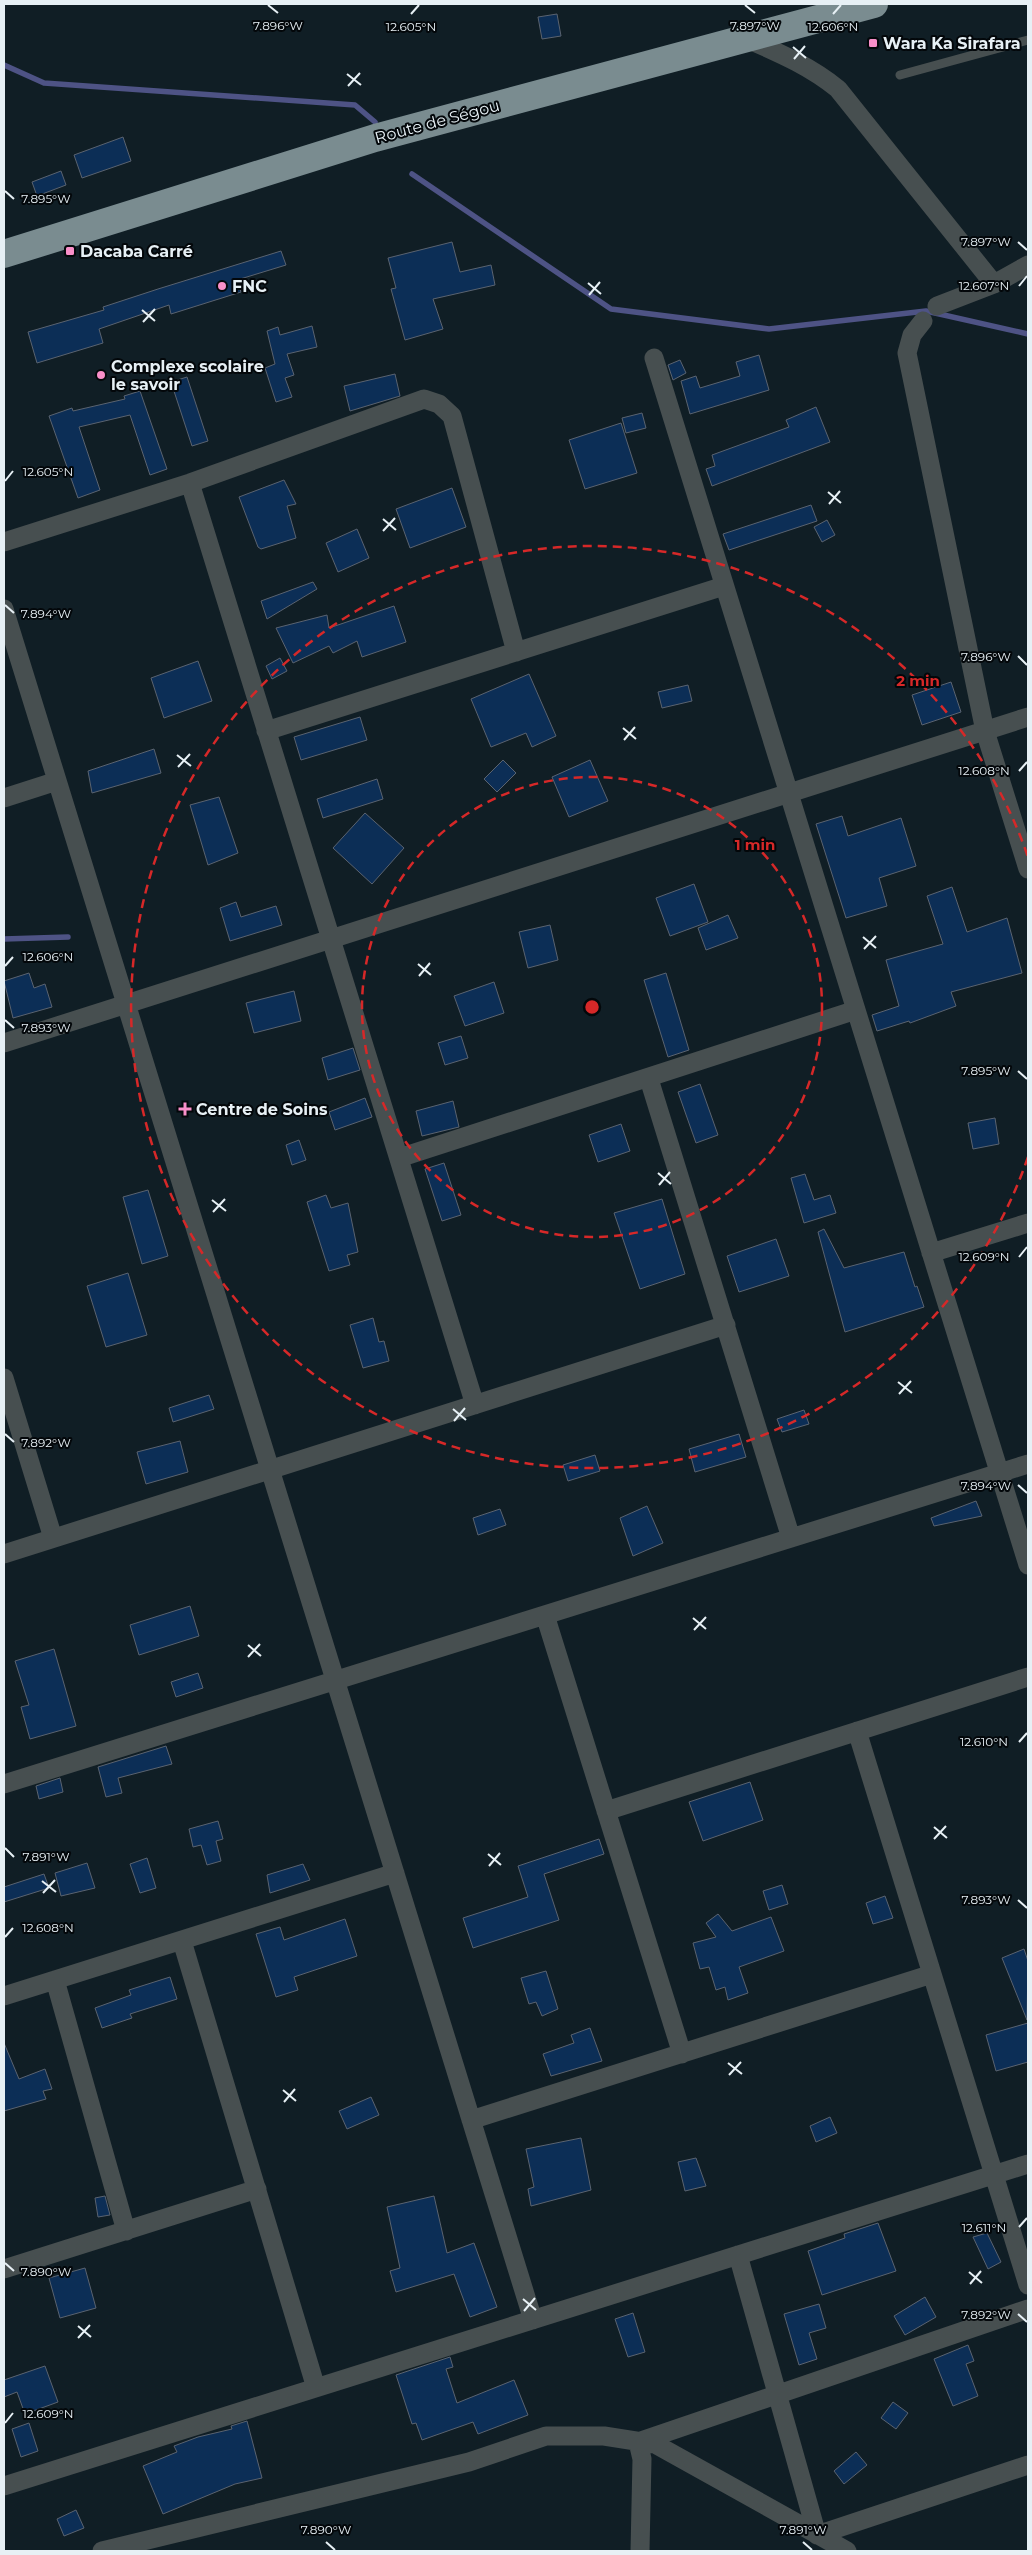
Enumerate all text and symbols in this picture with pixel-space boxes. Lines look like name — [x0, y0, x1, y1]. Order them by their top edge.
text: 7.896°W — [253, 18, 303, 33]
text: 7.897°W — [730, 18, 780, 33]
text: 12.605°N — [386, 19, 436, 34]
text: 12.606°N — [808, 19, 858, 34]
place label: Wara Ka Sirafara — [883, 34, 1021, 53]
marker: Wara Ka Sirafara — [867, 37, 879, 49]
street label: Route de Ségou — [373, 96, 502, 147]
text: 7.895°W — [21, 191, 71, 206]
text: 7.897°W — [961, 234, 1011, 249]
place label: Dacaba Carré — [80, 242, 193, 261]
marker: Dacaba Carré — [64, 245, 76, 257]
place label: FNC — [232, 277, 267, 296]
text: 12.607°N — [959, 278, 1009, 293]
marker: FNC — [216, 280, 228, 292]
place label: Complexe scolaire le savoir — [111, 357, 264, 394]
marker: Complexe scolaire le savoir — [95, 369, 107, 381]
text: 12.605°N — [23, 464, 73, 479]
text: 7.894°W — [21, 606, 71, 621]
text: 7.896°W — [961, 649, 1011, 664]
text: 2 min — [896, 671, 940, 690]
text: 12.608°N — [958, 763, 1010, 778]
text: 1 min — [735, 835, 775, 854]
text: 12.606°N — [23, 949, 73, 964]
centre of rings — [583, 998, 601, 1016]
text: 7.893°W — [21, 1020, 71, 1035]
text: 7.895°W — [961, 1063, 1011, 1078]
place label: Centre de Soins — [196, 1100, 328, 1119]
marker: Centre de Soins — [178, 1102, 192, 1116]
text: 12.609°N — [958, 1249, 1010, 1264]
text: 7.892°W — [21, 1435, 71, 1450]
text: 7.894°W — [961, 1478, 1011, 1493]
text: 12.610°N — [960, 1734, 1008, 1749]
text: 7.891°W — [22, 1849, 70, 1864]
text: 7.893°W — [961, 1892, 1011, 1907]
text: 12.608°N — [22, 1920, 74, 1935]
text: 12.611°N — [962, 2220, 1006, 2235]
text: 7.890°W — [21, 2264, 71, 2279]
text: 7.892°W — [961, 2307, 1011, 2322]
text: 12.609°N — [22, 2406, 74, 2421]
text: 7.890°W — [301, 2522, 351, 2537]
text: 7.891°W — [779, 2522, 827, 2537]

